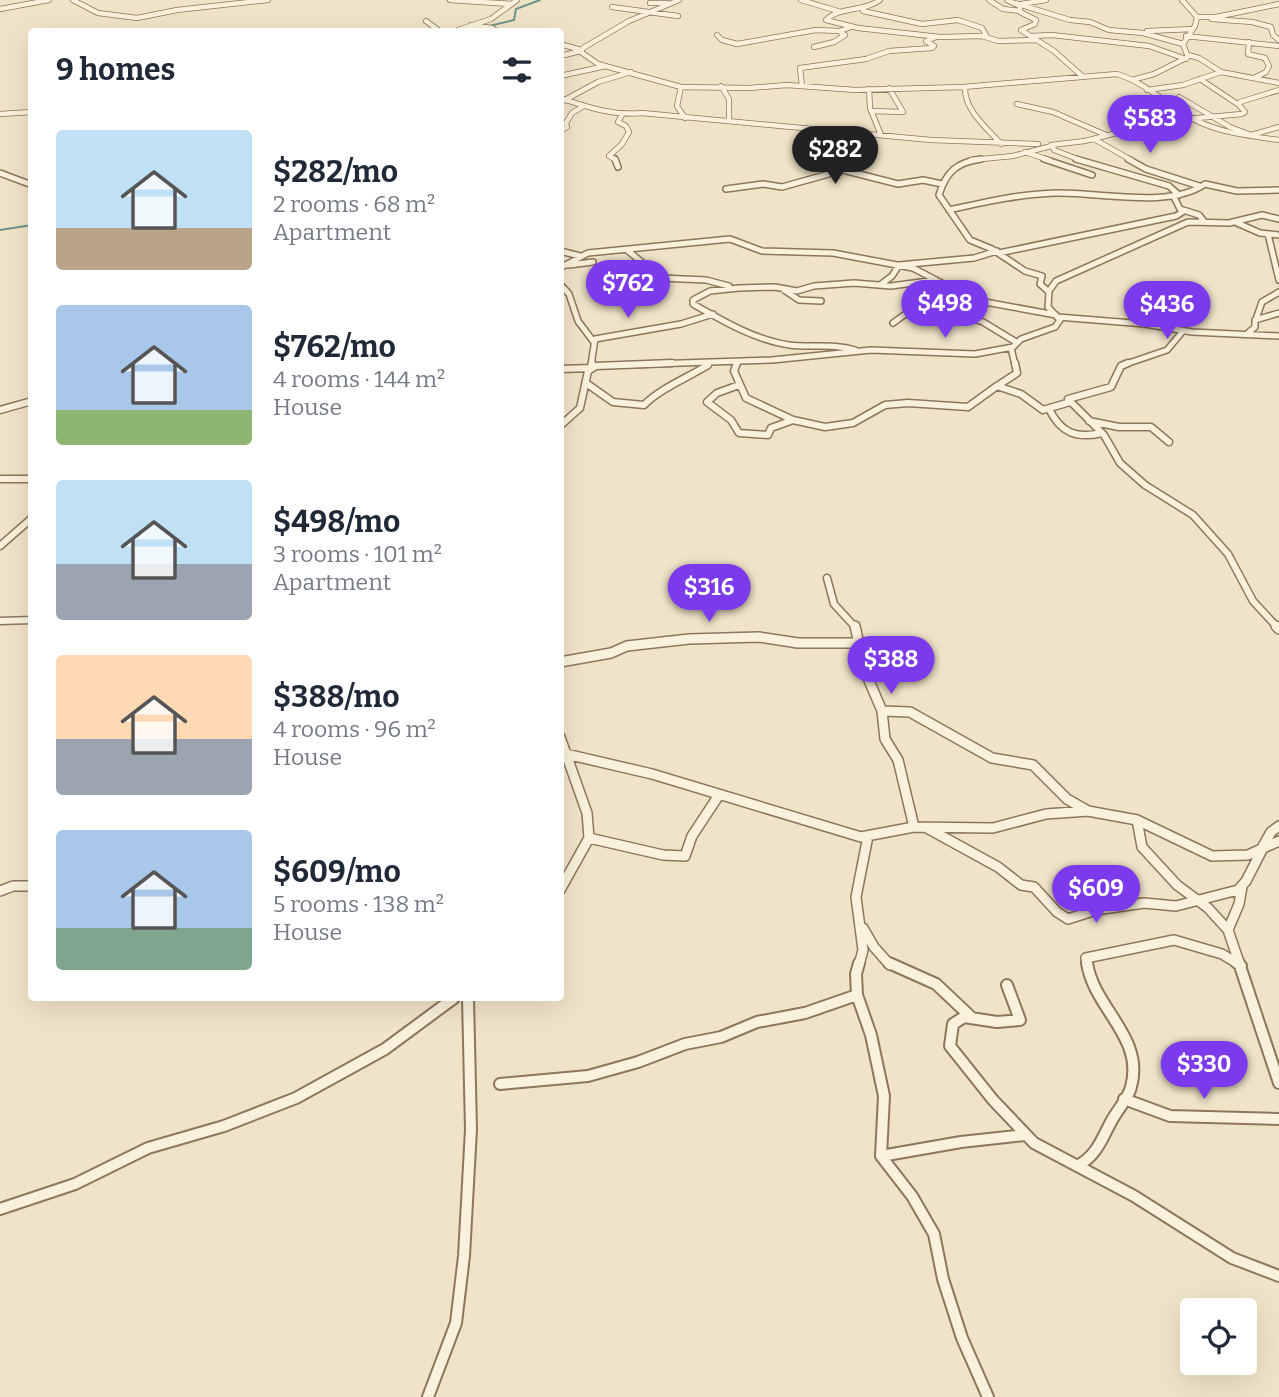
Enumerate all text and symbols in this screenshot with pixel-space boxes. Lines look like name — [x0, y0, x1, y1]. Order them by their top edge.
icon: filters — [498, 51, 536, 89]
text: 9 homes — [56, 52, 175, 88]
pin: $583 — [1109, 96, 1191, 155]
text: $583 — [1123, 104, 1177, 132]
pin: $282 — [794, 127, 876, 186]
text: $282 — [808, 135, 862, 163]
text: $282/mo — [273, 154, 398, 190]
icon: home — [112, 158, 196, 242]
text: 2 rooms · 68 m² — [273, 190, 435, 218]
text: Apartment — [273, 218, 391, 246]
pin: $762 — [587, 260, 669, 320]
text: $762 — [602, 269, 654, 297]
pin: $498 — [904, 280, 986, 340]
pin: $436 — [1126, 282, 1208, 341]
text: $498 — [917, 289, 973, 317]
text: $436 — [1140, 290, 1194, 318]
text: $762/mo — [273, 329, 396, 365]
icon: home — [112, 333, 196, 417]
text: 4 rooms · 144 m² — [273, 365, 445, 393]
text: House — [273, 393, 342, 421]
text: $498/mo — [273, 504, 400, 540]
icon: home — [112, 508, 196, 592]
text: 3 rooms · 101 m² — [273, 540, 442, 568]
pin: $316 — [668, 564, 750, 624]
text: Apartment — [273, 568, 391, 596]
text: $316 — [684, 573, 734, 601]
pin: $388 — [850, 636, 932, 696]
text: $388 — [864, 645, 918, 673]
text: $388/mo — [273, 679, 400, 715]
icon: home — [112, 683, 196, 767]
text: 4 rooms · 96 m² — [273, 715, 436, 743]
text: House — [273, 743, 342, 771]
text: $609/mo — [273, 854, 401, 890]
icon: home — [112, 858, 196, 942]
pin: $609 — [1055, 866, 1137, 925]
text: $609 — [1068, 874, 1124, 902]
text: 5 rooms · 138 m² — [273, 890, 444, 918]
text: House — [273, 918, 342, 946]
pin: $330 — [1163, 1042, 1245, 1101]
text: $330 — [1177, 1050, 1231, 1078]
map controls — [1180, 1298, 1257, 1375]
button: locate — [1180, 1298, 1257, 1375]

